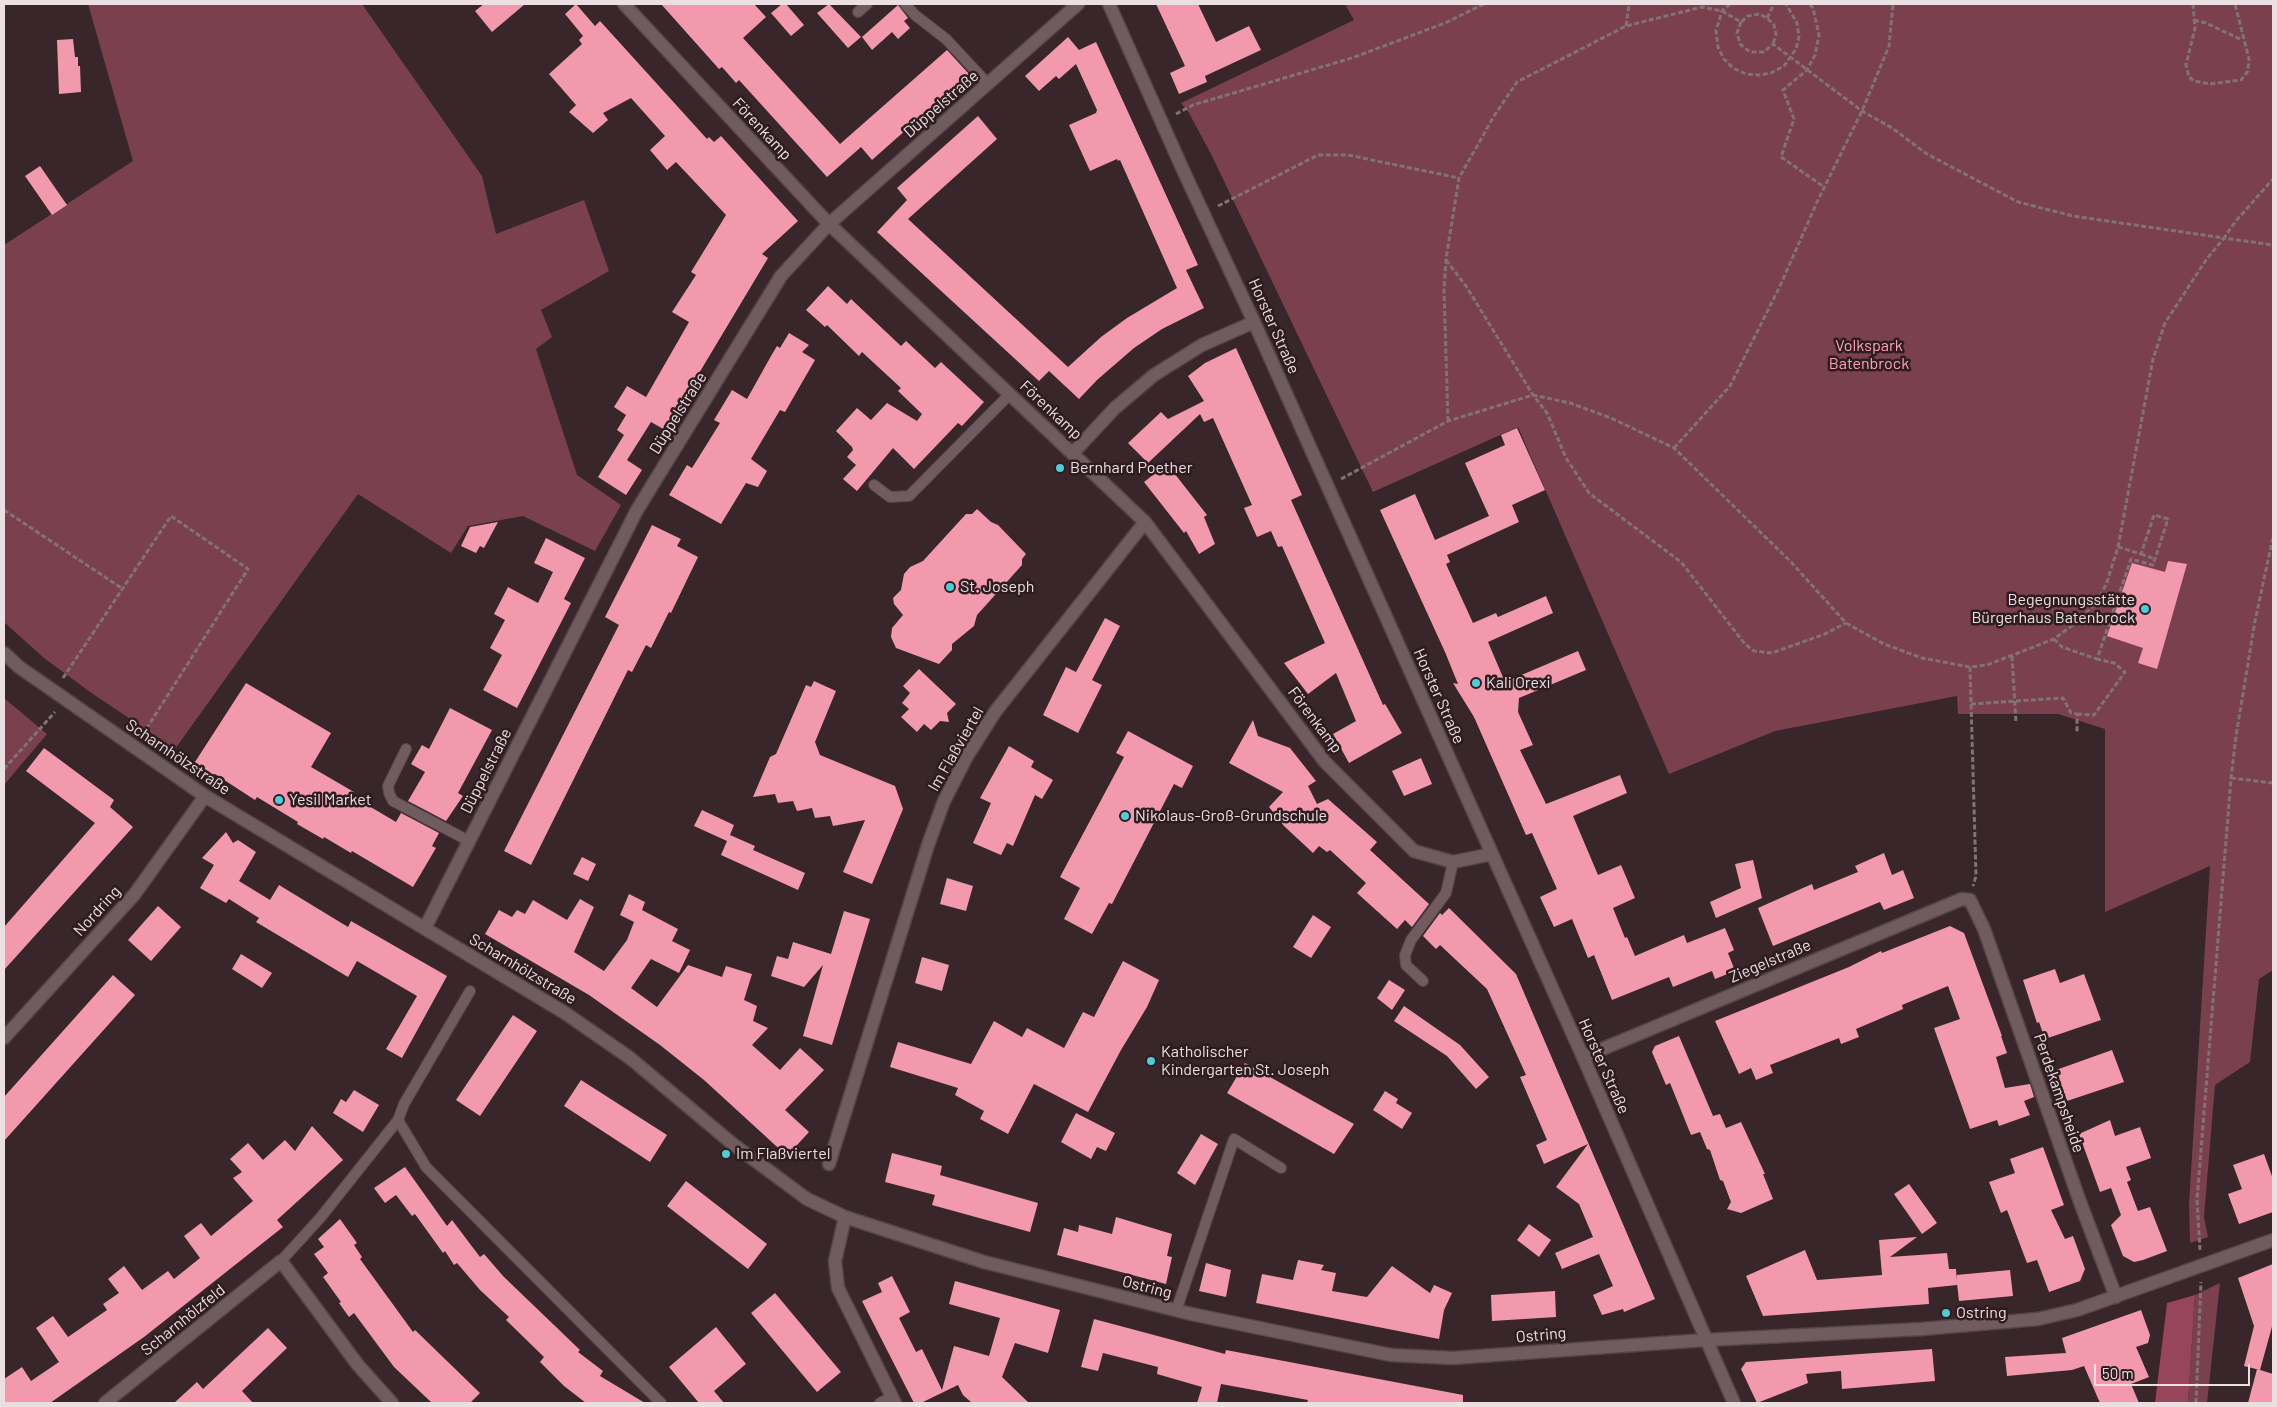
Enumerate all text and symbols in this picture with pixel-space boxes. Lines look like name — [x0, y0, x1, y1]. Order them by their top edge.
street label: Düppelstraße — [900, 66, 982, 142]
street label: Förenkamp — [728, 94, 796, 164]
street label: Horster Straße — [1244, 275, 1304, 377]
park label: Volkspark Batenbrock — [1829, 336, 1909, 374]
street label: Düppelstraße — [645, 368, 711, 458]
street label: Förenkamp — [1016, 376, 1086, 444]
place label: Bernhard Poether — [1070, 458, 1192, 478]
marker: Bernhard Poether — [1054, 462, 1066, 474]
place label: St. Joseph — [960, 577, 1034, 597]
marker: St. Joseph — [944, 581, 956, 593]
place label: Begegnungsstätte Bürgerhaus Batenbrock — [1971, 590, 2135, 628]
marker: Begegnungsstätte Bürgerhaus Batenbrock — [2139, 603, 2151, 615]
street label: Horster Straße — [1409, 645, 1469, 747]
place label: Kali Orexi — [1486, 673, 1551, 693]
marker: Kali Orexi — [1470, 677, 1482, 689]
street label: Förenkamp — [1284, 683, 1346, 757]
street label: Im Flaßviertel — [924, 703, 988, 795]
street label: Scharnhölzstraße — [122, 715, 234, 799]
street label: Düppelstraße — [456, 725, 516, 817]
place label: Yesil Market — [289, 790, 372, 810]
marker: Yesil Market — [273, 794, 285, 806]
place label: Nikolaus-Groß-Grundschule — [1135, 806, 1327, 826]
marker: Nikolaus-Groß-Grundschule — [1119, 810, 1131, 822]
street label: Nordring — [69, 882, 125, 940]
street label: Scharnhölzstraße — [466, 929, 580, 1009]
street label: Ziegelstraße — [1726, 935, 1814, 987]
street label: Horster Straße — [1574, 1015, 1634, 1117]
street label: Perdekampsheide — [2030, 1031, 2088, 1155]
place label: Katholischer Kindergarten St. Joseph — [1161, 1042, 1329, 1080]
marker: Katholischer Kindergarten St. Joseph — [1145, 1055, 1157, 1067]
place label: Im Flaßviertel — [736, 1144, 830, 1164]
marker: Im Flaßviertel — [720, 1148, 732, 1160]
street label: Ostring — [1120, 1272, 1174, 1302]
street label: Scharnhölzfeld — [137, 1280, 229, 1360]
place label: Ostring — [1956, 1303, 2007, 1323]
marker: Ostring — [1940, 1307, 1952, 1319]
street label: Ostring — [1515, 1323, 1567, 1347]
scale bar — [2097, 1354, 2253, 1386]
text: 50 m — [2102, 1364, 2134, 1382]

